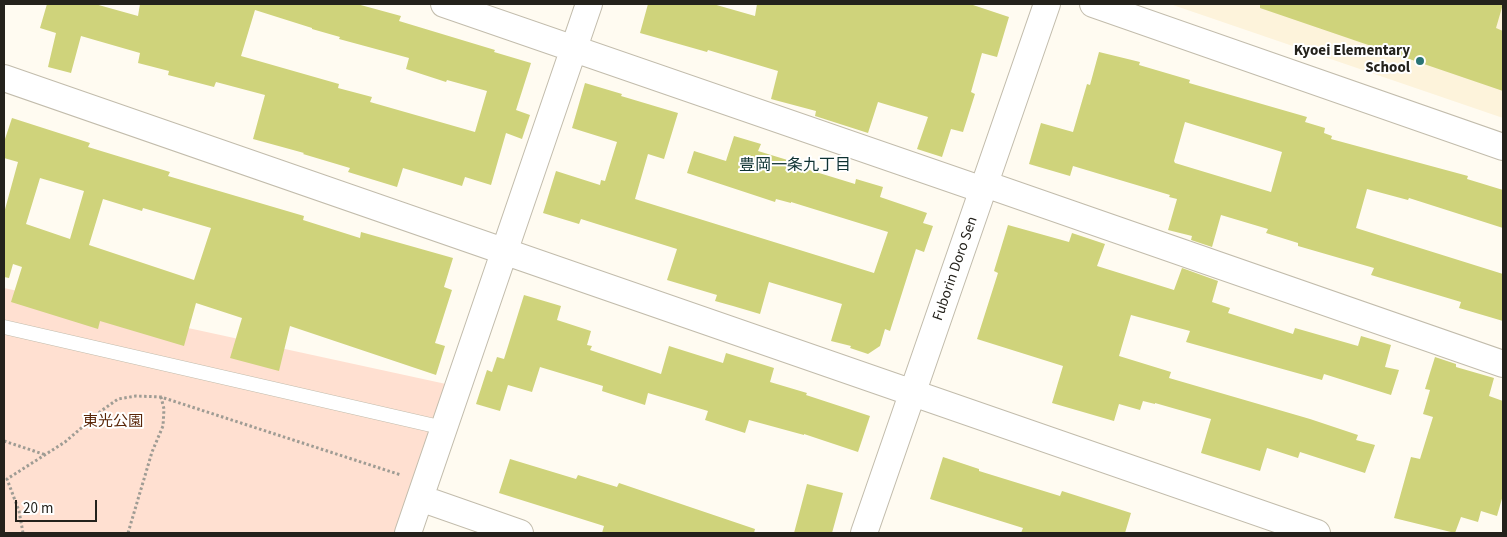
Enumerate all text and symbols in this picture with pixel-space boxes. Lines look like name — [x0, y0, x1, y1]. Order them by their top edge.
place label: Kyoei Elementary School — [1294, 43, 1410, 78]
marker: Kyoei Elementary School — [1414, 55, 1426, 67]
district label: 豊岡一条九丁目 — [739, 156, 851, 176]
street label: Fuborin Doro Sen — [930, 215, 982, 323]
park label: 東光公園 — [83, 414, 143, 432]
scale bar — [18, 490, 100, 522]
text: 20 m — [23, 498, 53, 519]

